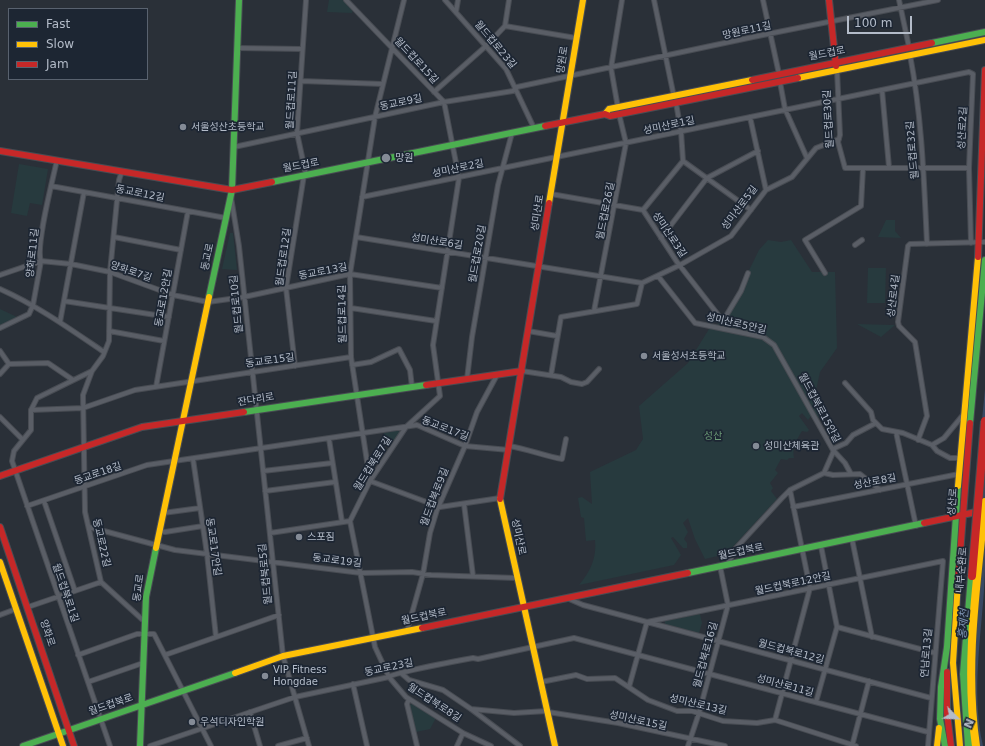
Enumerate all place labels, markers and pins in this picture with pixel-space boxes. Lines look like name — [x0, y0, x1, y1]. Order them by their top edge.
place label: 서울성산초등학교 — [191, 121, 265, 133]
marker: 서울성산초등학교 — [178, 122, 188, 132]
marker: 망원 — [380, 152, 392, 164]
place label: 망원 — [395, 152, 413, 164]
place label: 서울성서초등학교 — [652, 350, 726, 362]
marker: 서울성서초등학교 — [639, 351, 649, 361]
place label: 성미산체육관 — [764, 440, 819, 452]
marker: 성미산체육관 — [751, 441, 761, 451]
place label: 스포짐 — [307, 531, 335, 543]
marker: 스포짐 — [294, 532, 304, 542]
place label: VIP Fitness Hongdae — [273, 664, 327, 688]
marker: VIP Fitness Hongdae — [260, 671, 270, 681]
place label: 우석디자인학원 — [200, 716, 264, 728]
marker: 우석디자인학원 — [187, 717, 197, 727]

